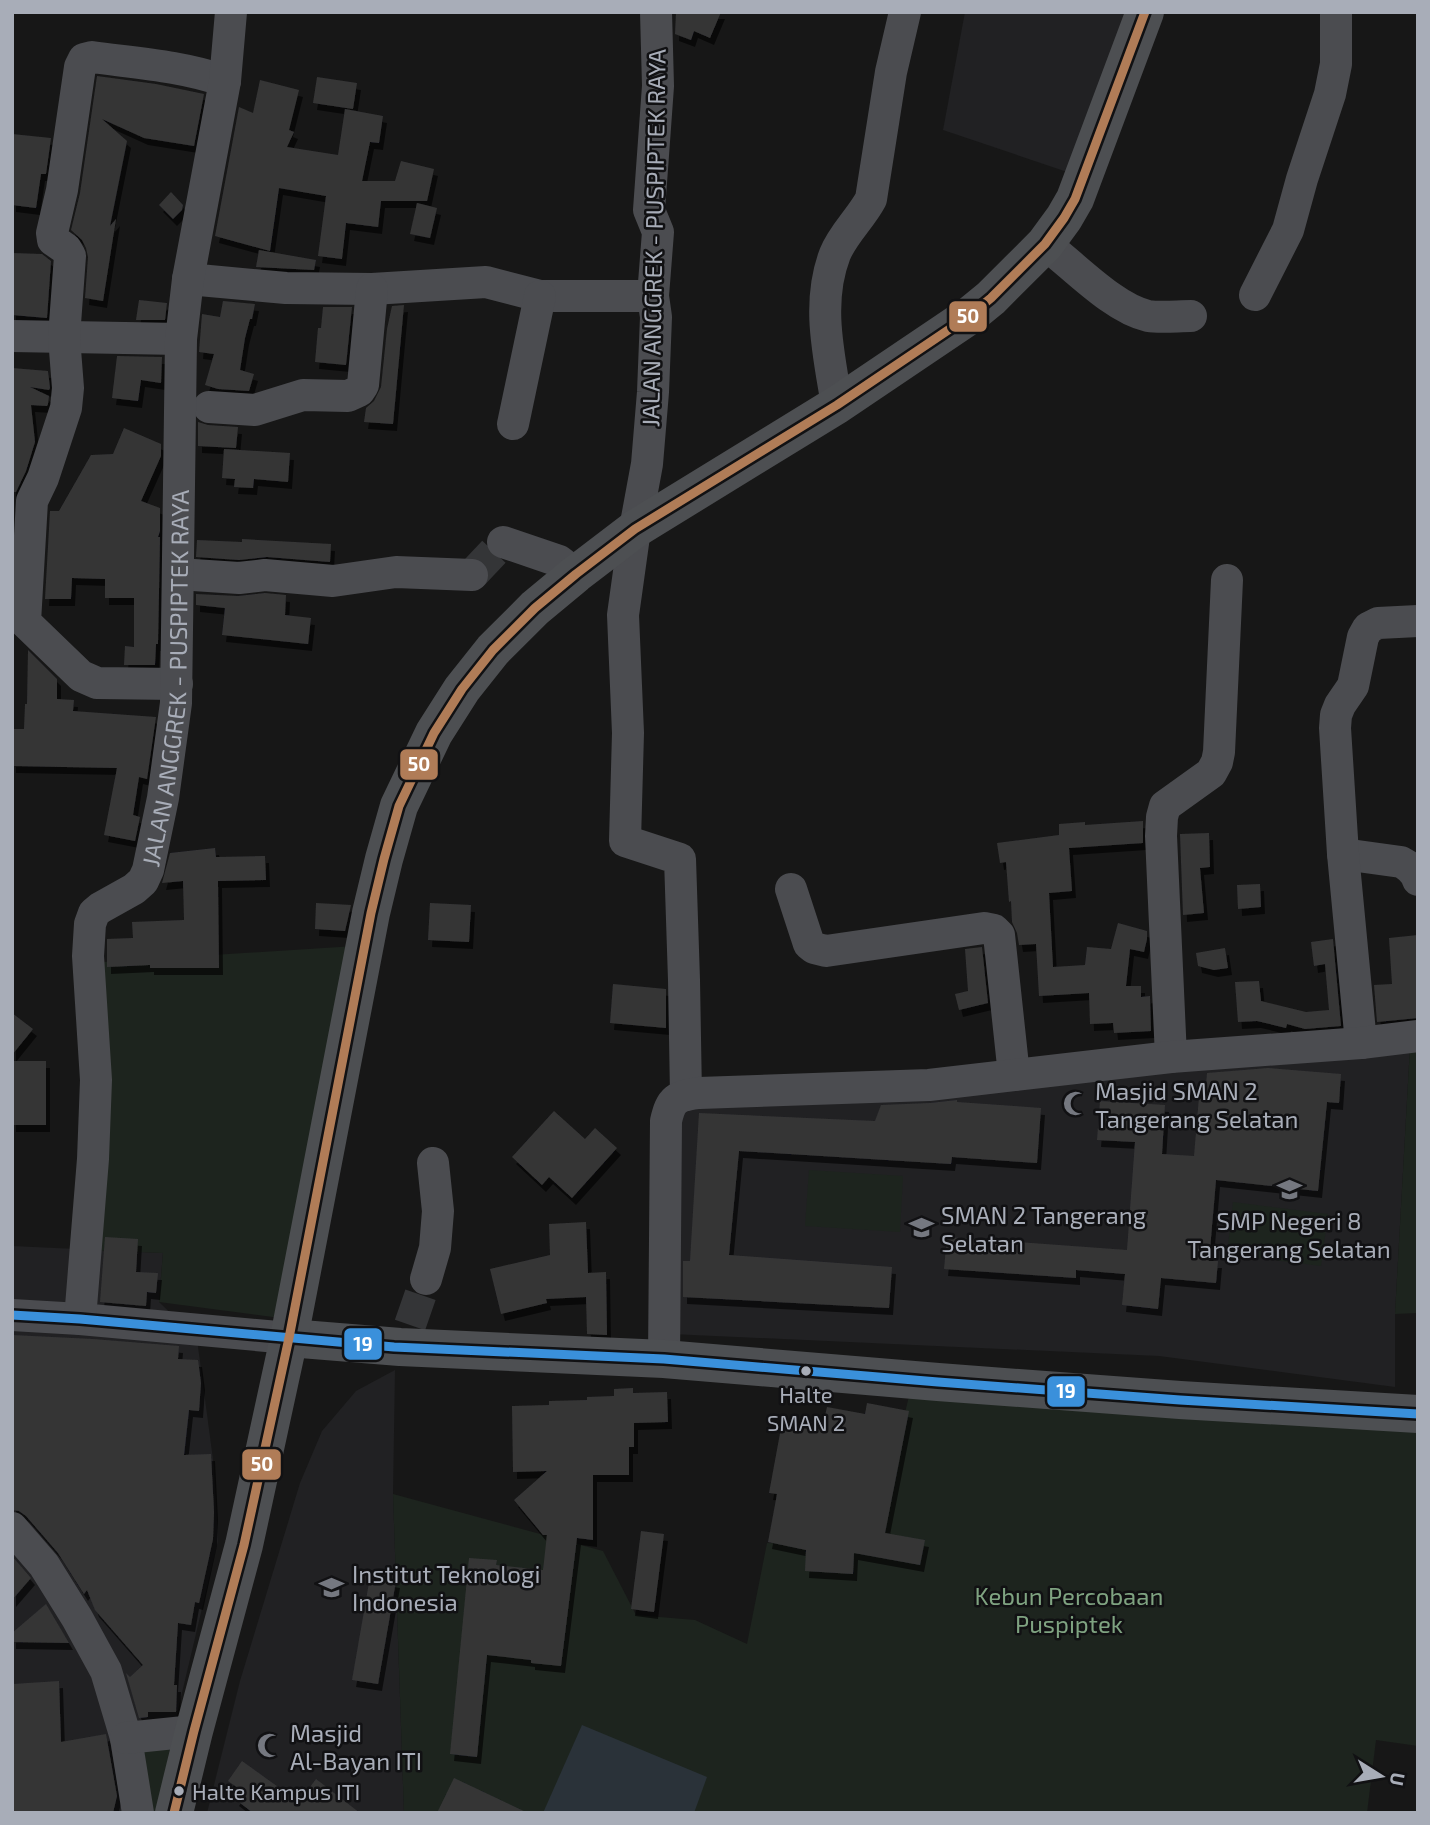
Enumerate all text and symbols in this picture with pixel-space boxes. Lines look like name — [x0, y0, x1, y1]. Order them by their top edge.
street label: JALAN ANGGREK - PUSPIPTEK RAYA — [635, 49, 671, 427]
line badge: 50 — [948, 300, 988, 333]
text: 50 — [957, 304, 979, 327]
street label: JALAN ANGGREK - PUSPIPTEK RAYA — [135, 489, 193, 869]
line badge: 50 — [399, 748, 439, 781]
text: 50 — [408, 752, 430, 775]
place label: Masjid SMAN 2 Tangerang Selatan — [1095, 1076, 1298, 1133]
mosque icon: Masjid SMAN 2 Tangerang Selatan — [1061, 1090, 1089, 1118]
school or university icon: SMP Negeri 8 Tangerang Selatan — [1275, 1175, 1303, 1203]
place label: SMAN 2 Tangerang Selatan — [941, 1200, 1146, 1257]
place label: SMP Negeri 8 Tangerang Selatan — [1187, 1206, 1391, 1263]
school or university icon: SMAN 2 Tangerang Selatan — [907, 1214, 935, 1242]
line badge: 19 — [343, 1327, 383, 1361]
text: 19 — [353, 1332, 373, 1355]
marker: Halte SMAN 2 — [799, 1364, 813, 1378]
line badge: 19 — [1046, 1375, 1086, 1408]
text: 19 — [1056, 1379, 1076, 1402]
place label: Halte SMAN 2 — [767, 1381, 845, 1435]
line badge: 50 — [241, 1448, 282, 1481]
text: 50 — [251, 1452, 273, 1475]
place label: Institut Teknologi Indonesia — [352, 1559, 540, 1616]
school or university icon: Institut Teknologi Indonesia — [318, 1573, 346, 1601]
park label: Kebun Percobaan Puspiptek — [975, 1581, 1163, 1638]
place label: Masjid Al-Bayan ITI — [290, 1718, 422, 1775]
mosque icon: Masjid Al-Bayan ITI — [256, 1732, 284, 1760]
north arrow — [1346, 1741, 1416, 1811]
text: U — [1386, 1771, 1411, 1788]
place label: Halte Kampus ITI — [192, 1778, 360, 1804]
marker: Halte Kampus ITI — [172, 1784, 186, 1798]

